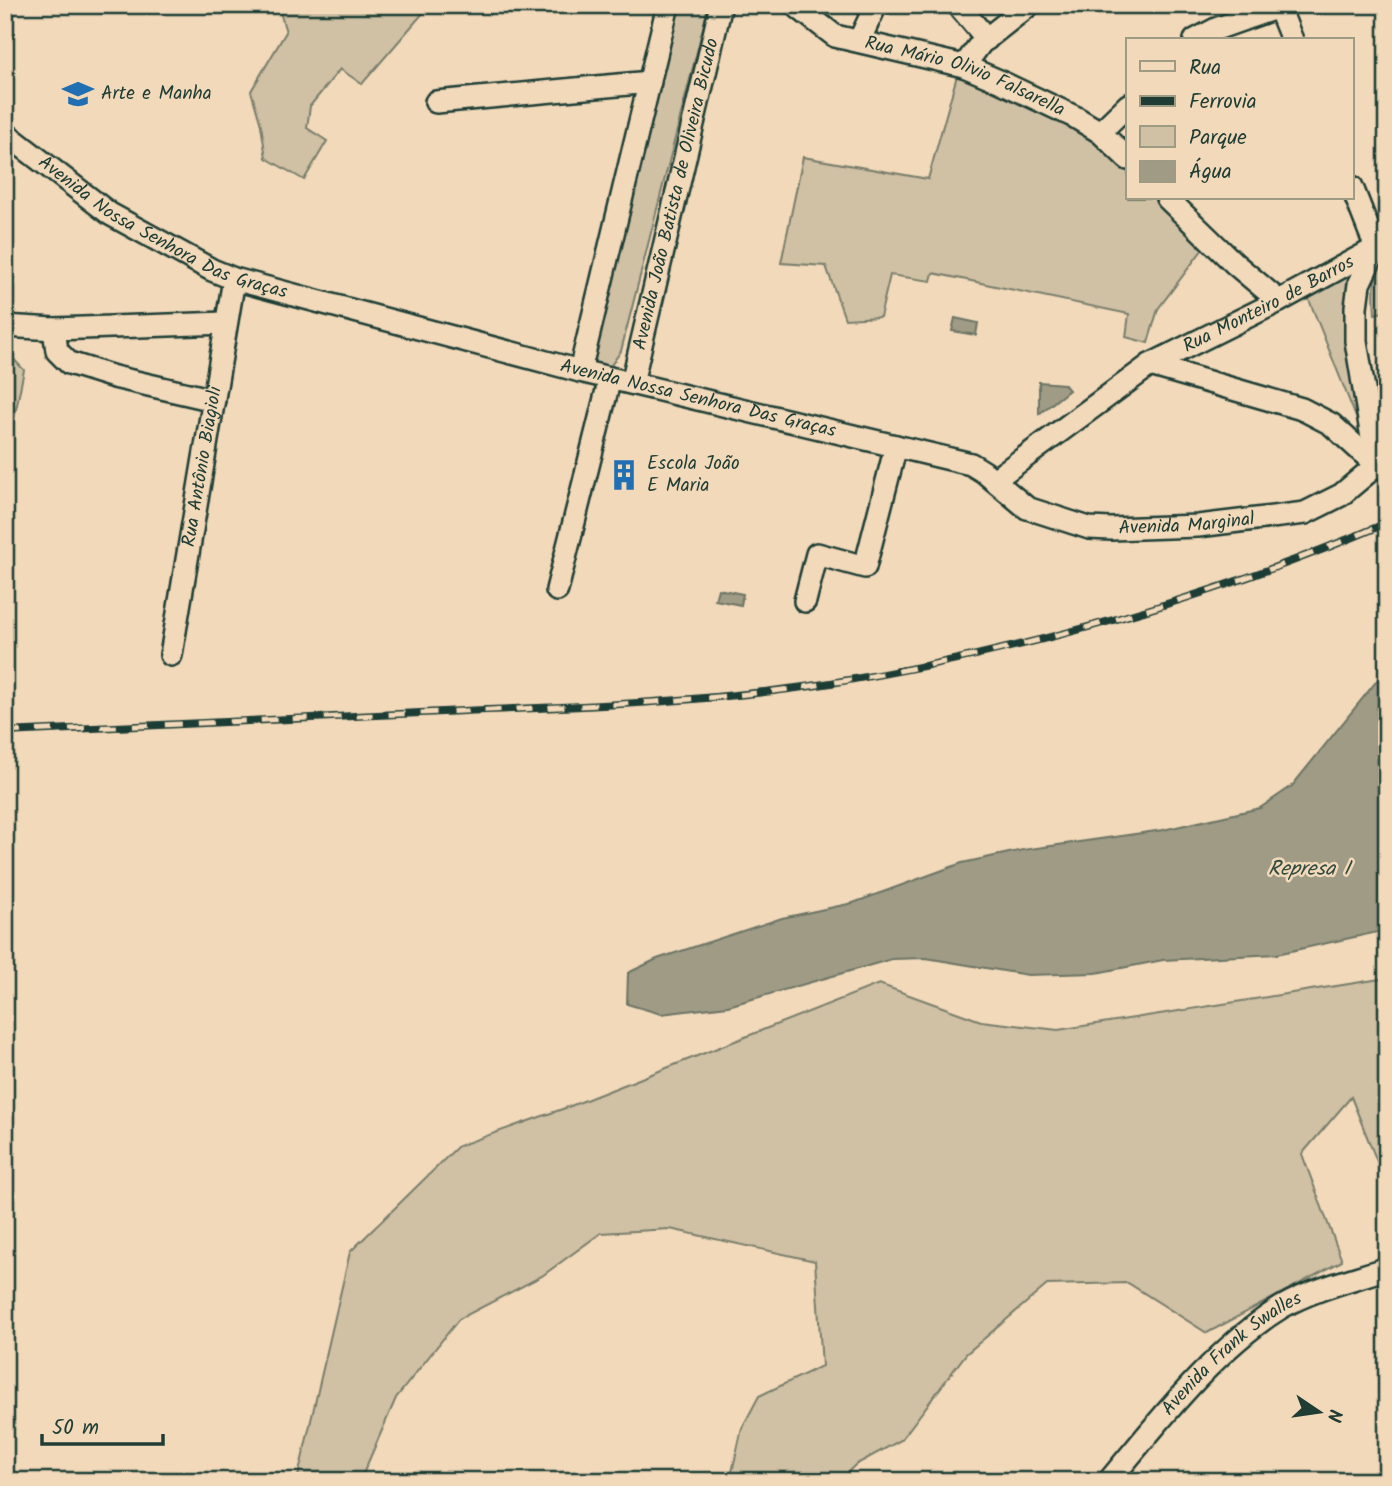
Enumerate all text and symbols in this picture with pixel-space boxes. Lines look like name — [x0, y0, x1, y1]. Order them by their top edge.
street label: Rua Mário Olivio Falsarella — [862, 28, 1070, 125]
street label: Avenida João Batista de Oliveira Bicudo — [625, 35, 728, 353]
legend — [1126, 38, 1354, 200]
text: Rua — [1189, 52, 1221, 85]
school or university icon: Arte e Manha — [61, 77, 95, 111]
place label: Arte e Manha — [101, 79, 212, 109]
text: Ferrovia — [1189, 86, 1257, 119]
text: Parque — [1189, 122, 1247, 155]
street label: Avenida Nossa Senhora Das Graças — [31, 148, 291, 308]
text: Água — [1189, 156, 1232, 189]
street label: Rua Monteiro de Barros — [1178, 248, 1360, 361]
street label: Avenida Nossa Senhora Das Graças — [557, 351, 839, 446]
street label: Rua Antônio Biagioli — [174, 383, 231, 549]
place label: Escola João E Maria — [647, 449, 740, 501]
building icon: Escola João E Maria — [607, 458, 641, 492]
street label: Avenida Marginal — [1118, 504, 1257, 544]
water label: Represa I — [1268, 853, 1353, 886]
street label: Avenida Frank Swalles — [1155, 1284, 1307, 1423]
north arrow — [1284, 1378, 1354, 1448]
scale bar — [42, 1402, 163, 1446]
text: N — [1318, 1406, 1350, 1425]
text: 50 m — [52, 1412, 99, 1445]

